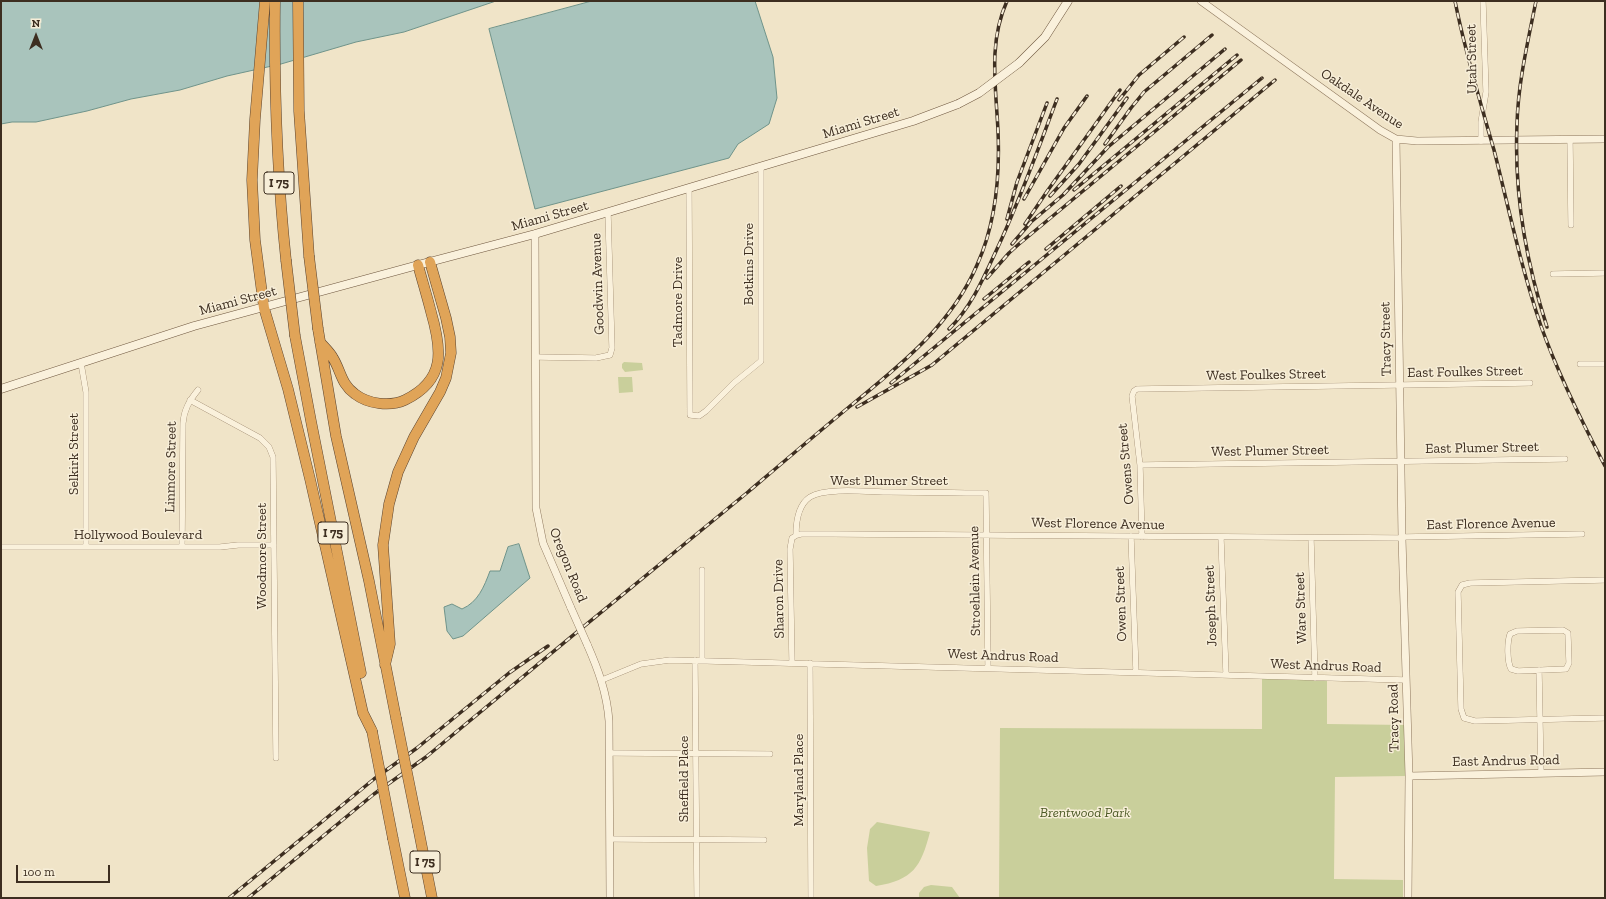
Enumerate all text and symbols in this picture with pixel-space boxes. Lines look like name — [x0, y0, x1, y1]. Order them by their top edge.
north arrow — [16, 16, 56, 56]
text: N — [32, 17, 40, 30]
street label: Utah Street — [1463, 24, 1481, 94]
street label: Oakdale Avenue — [1317, 65, 1407, 133]
street label: Miami Street — [821, 103, 901, 143]
road number: I 75 — [264, 172, 294, 194]
street label: Miami Street — [510, 197, 590, 235]
street label: Botkins Drive — [741, 223, 757, 305]
street label: Goodwin Avenue — [588, 233, 608, 335]
street label: Tadmore Drive — [670, 257, 686, 347]
street label: Miami Street — [198, 283, 278, 319]
street label: Tracy Street — [1377, 301, 1395, 377]
street label: East Foulkes Street — [1407, 363, 1523, 381]
street label: West Foulkes Street — [1206, 366, 1326, 384]
street label: Selkirk Street — [66, 413, 82, 495]
street label: Linmore Street — [162, 421, 180, 513]
street label: Owens Street — [1114, 423, 1138, 505]
street label: East Plumer Street — [1425, 439, 1539, 457]
street label: West Plumer Street — [1211, 442, 1329, 460]
street label: West Plumer Street — [830, 473, 948, 489]
street label: Woodmore Street — [254, 503, 270, 609]
street label: West Florence Avenue — [1031, 514, 1165, 534]
street label: East Florence Avenue — [1426, 514, 1556, 534]
road number: I 75 — [318, 522, 348, 544]
street label: Oregon Road — [545, 525, 591, 605]
street label: Stroehlein Avenue — [966, 526, 984, 636]
street label: Hollywood Boulevard — [74, 527, 202, 543]
street label: Sharon Drive — [770, 559, 788, 639]
street label: Joseph Street — [1201, 565, 1221, 647]
street label: Owen Street — [1111, 566, 1131, 642]
street label: Ware Street — [1291, 572, 1311, 644]
street label: West Andrus Road — [947, 646, 1059, 666]
street label: West Andrus Road — [1270, 656, 1382, 676]
street label: Tracy Road — [1385, 684, 1403, 752]
street label: Maryland Place — [791, 734, 807, 826]
street label: Sheffield Place — [676, 736, 692, 822]
street label: East Andrus Road — [1452, 752, 1560, 770]
park label: Brentwood Park — [1040, 805, 1130, 821]
road number: I 75 — [410, 851, 440, 873]
scale bar — [18, 857, 112, 883]
text: 100 m — [23, 865, 55, 879]

